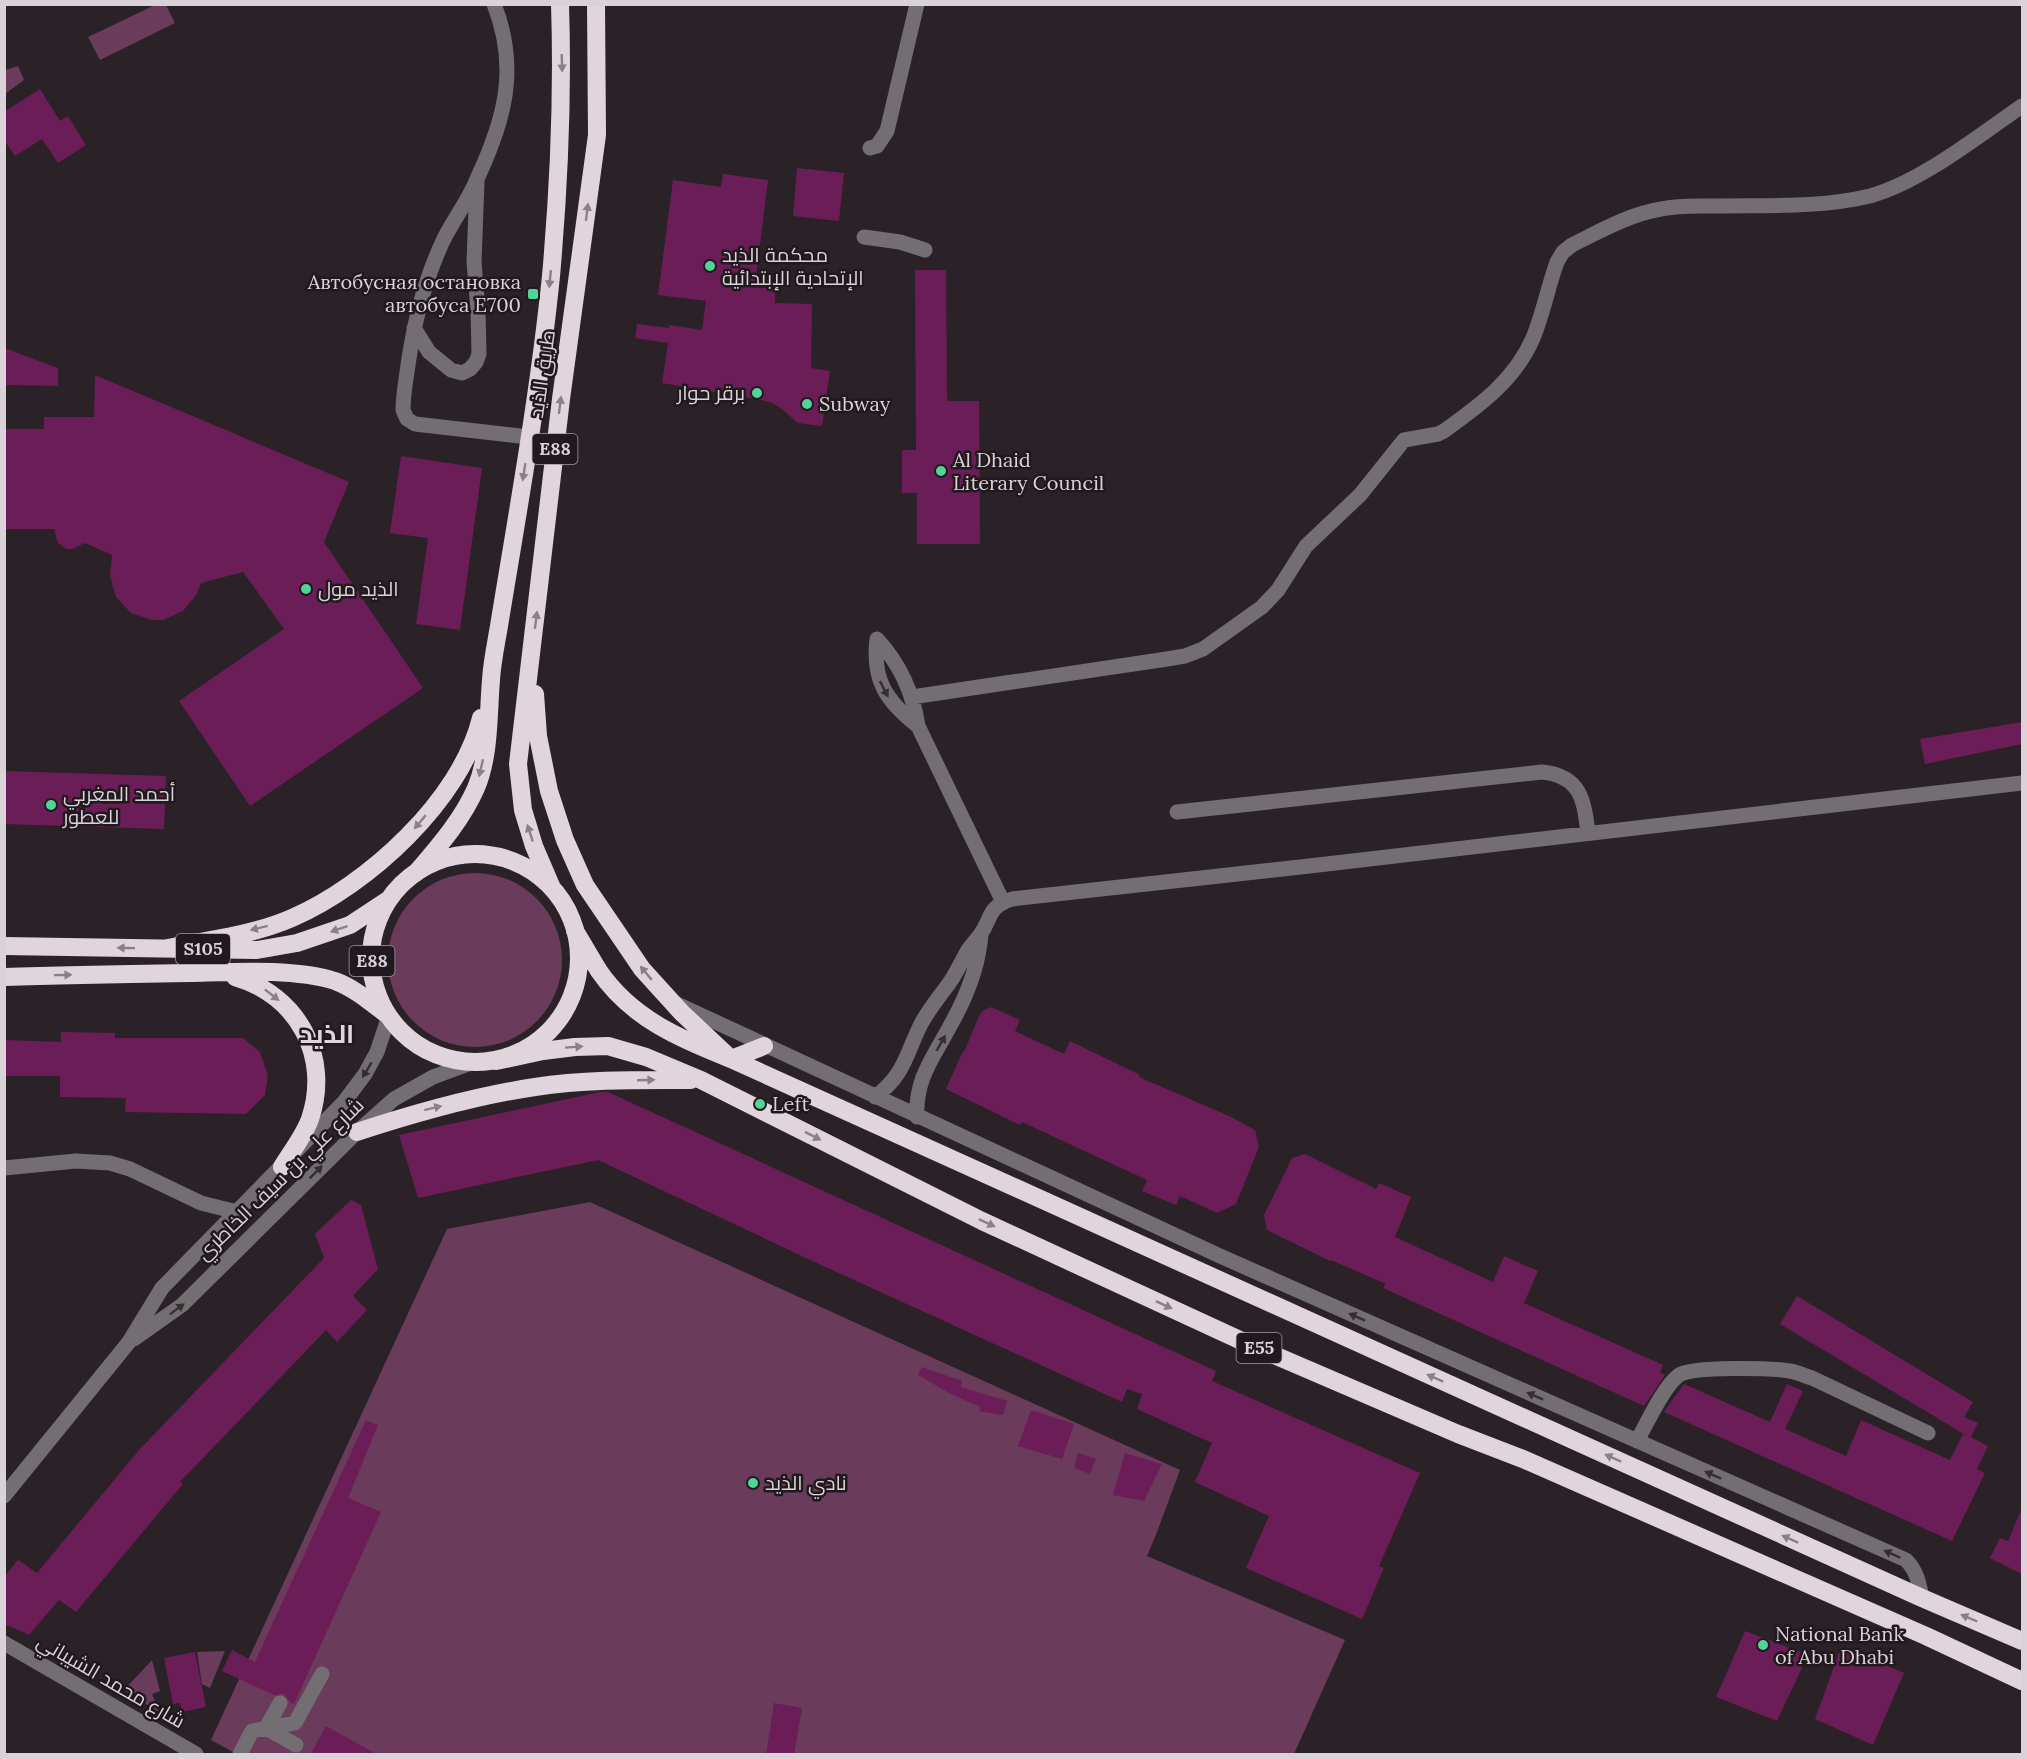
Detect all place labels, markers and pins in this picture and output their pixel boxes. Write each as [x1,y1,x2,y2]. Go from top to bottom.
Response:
place label: محكمة الذيد الإتحادية الإبتدائية [722,242,864,291]
marker: محكمة الذيد الإتحادية الإبتدائية [703,259,717,273]
place label: Автобусная остановка автобуса Е700 [307,269,521,317]
marker: Автобусная остановка автобуса Е700 [526,287,540,301]
place label: برقر حوار [676,380,745,405]
marker: برقر حوار [750,386,764,400]
place label: Subway [819,391,891,416]
marker: Subway [800,397,814,411]
place label: Al Dhaid Literary Council [952,447,1104,495]
marker: Al Dhaid Literary Council [934,464,948,478]
place label: الذيد مول [318,576,399,602]
marker: الذيد مول [299,582,313,596]
place label: أحمد المغربي للعطور [62,781,175,829]
marker: أحمد المغربي للعطور [44,798,58,812]
place label: Left [772,1091,809,1116]
marker: Left [753,1097,767,1111]
place label: نادي الذيد [765,1470,847,1499]
marker: نادي الذيد [746,1476,760,1490]
place label: National Bank of Abu Dhabi [1775,1621,1904,1669]
marker: National Bank of Abu Dhabi [1756,1638,1770,1652]

